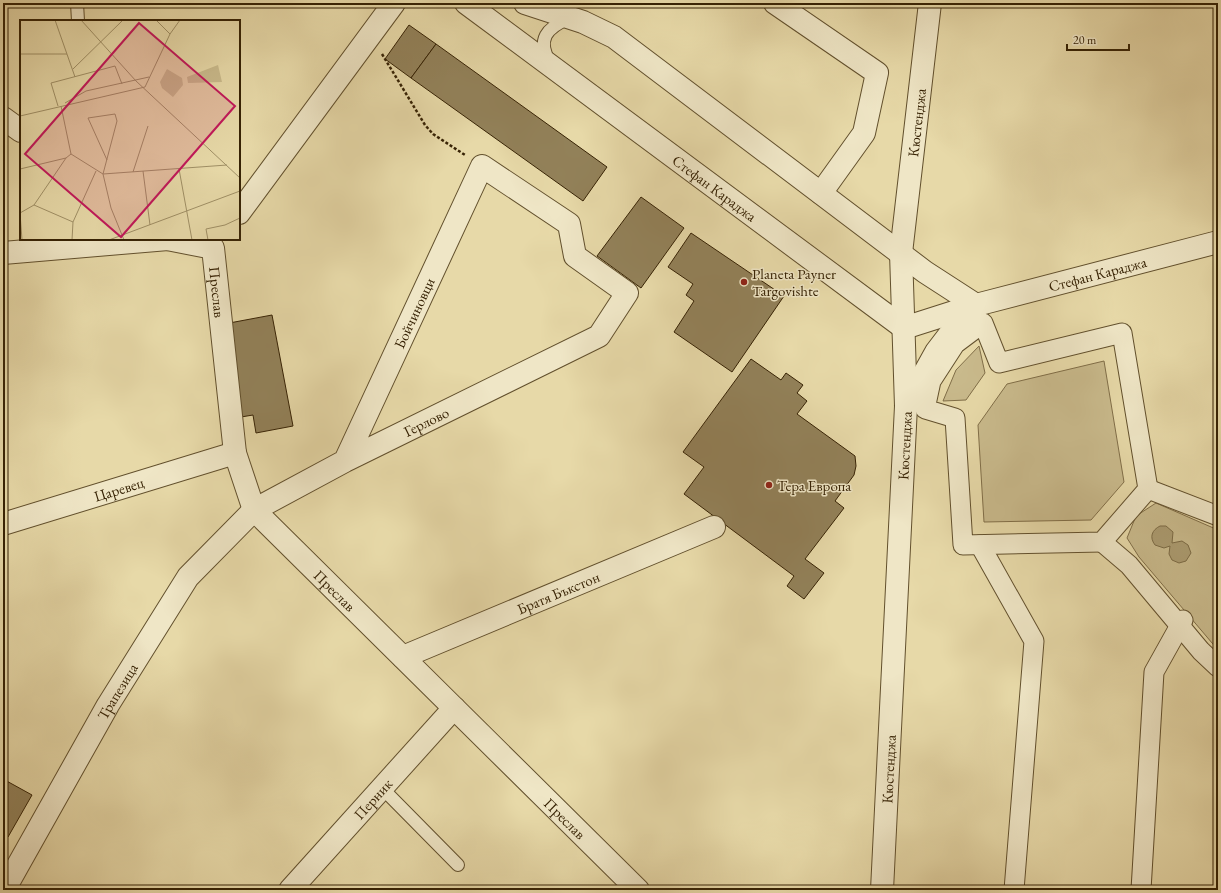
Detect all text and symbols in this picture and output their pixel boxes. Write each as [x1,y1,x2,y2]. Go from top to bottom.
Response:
inset map [20,20,240,240]
scale bar [1067,26,1129,52]
text: 20 m [1073,32,1097,48]
street label: Кюстенджа [903,87,930,158]
street label: Стефан Караджа [669,150,761,225]
street label: Стефан Караджа [1046,252,1148,295]
place label: Planeta Payner Targovishte [752,264,836,300]
street label: Преслав [206,265,230,318]
street label: Бойчиновци [389,274,439,351]
marker: Planeta Payner Targovishte [739,277,749,287]
street label: Герлово [400,402,452,440]
street label: Кюстенджа [893,411,915,480]
street label: Царевец [91,472,146,505]
place label: Тера Европа [777,476,851,495]
marker: Тера Европа [764,480,774,490]
street label: Преслав [310,565,360,615]
street label: Братя Бъкстон [514,566,602,618]
street label: Трапезица [92,659,141,723]
street label: Кюстенджа [877,734,899,804]
street label: Перник [349,774,396,823]
street label: Преслав [540,793,590,843]

